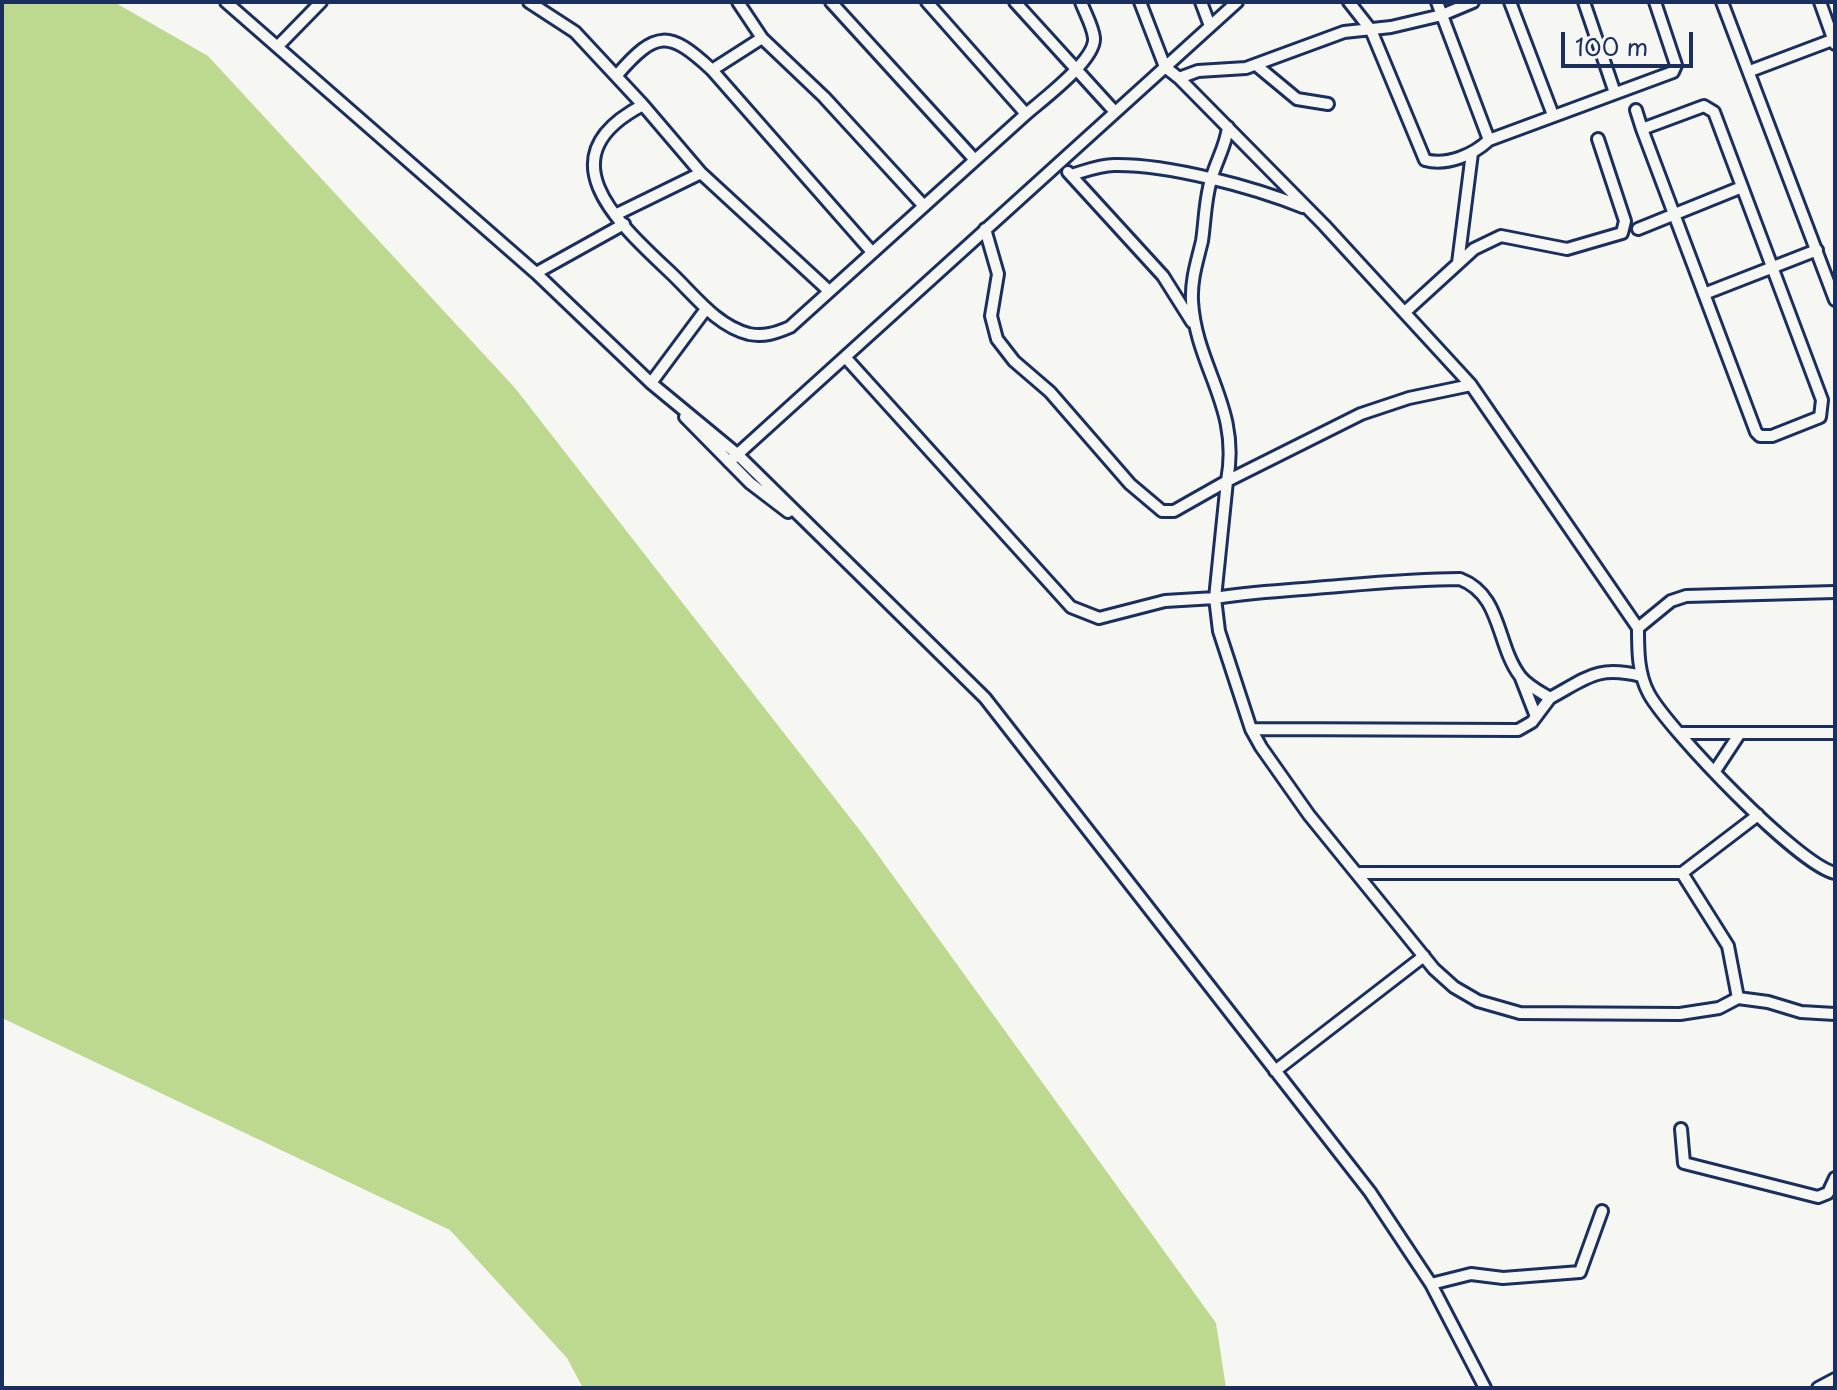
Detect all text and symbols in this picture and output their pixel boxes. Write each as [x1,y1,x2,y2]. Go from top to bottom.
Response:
scale bar [1565,16,1697,66]
text: 100 m [1575,28,1648,64]

